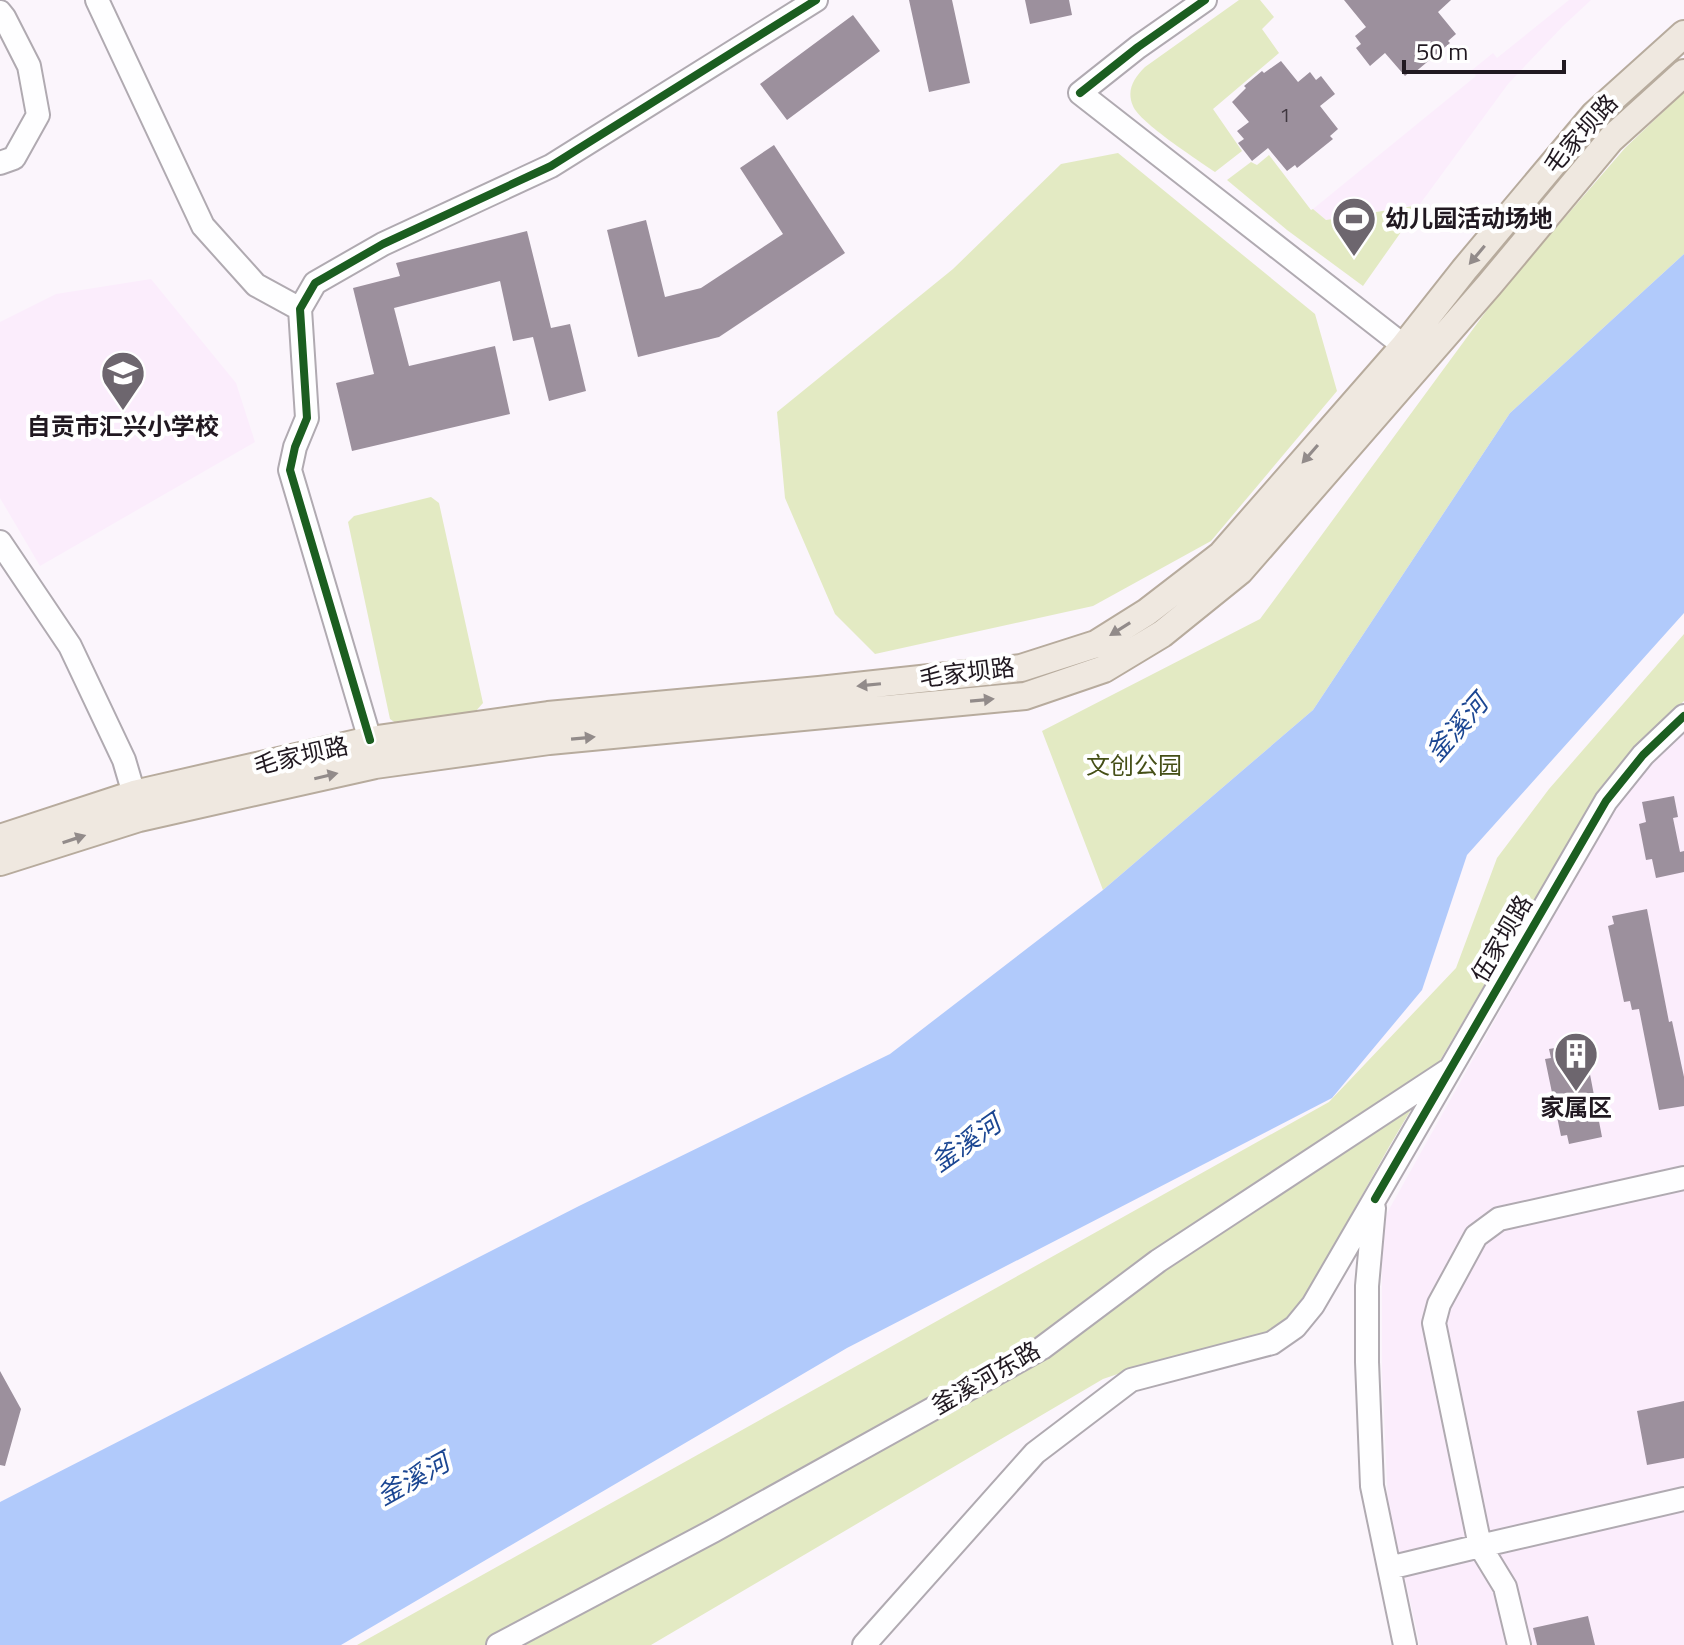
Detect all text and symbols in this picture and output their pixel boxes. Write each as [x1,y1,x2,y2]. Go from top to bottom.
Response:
scale bar [1404,24,1564,74]
text: 50 m [1416,33,1468,69]
street label: 毛家坝路 [1535,86,1626,181]
house number: 1 [1279,99,1291,130]
sports icon: 幼儿园活动场地 [1330,195,1378,258]
place label: 幼儿园活动场地 [1385,200,1553,236]
one-way arrow [1469,244,1486,264]
school or university icon: 自贡市汇兴小学校 [99,349,147,412]
place label: 自贡市汇兴小学校 [27,408,219,444]
one-way arrow [1302,443,1319,463]
one-way arrow [1109,622,1131,636]
street label: 毛家坝路 [917,648,1017,696]
one-way arrow [856,678,881,691]
water label: 釜溪河 [1416,682,1500,770]
one-way arrow [970,693,995,706]
street label: 毛家坝路 [250,727,352,783]
one-way arrow [571,731,596,744]
park label: 文创公园 [1086,747,1182,783]
one-way arrow [314,769,339,782]
one-way arrow [63,832,87,844]
street label: 伍家坝路 [1462,888,1541,989]
building icon: 家属区 [1552,1030,1600,1093]
place label: 家属区 [1540,1089,1612,1125]
water label: 釜溪河 [923,1101,1013,1181]
street label: 釜溪河东路 [925,1332,1046,1423]
water label: 釜溪河 [369,1440,461,1515]

